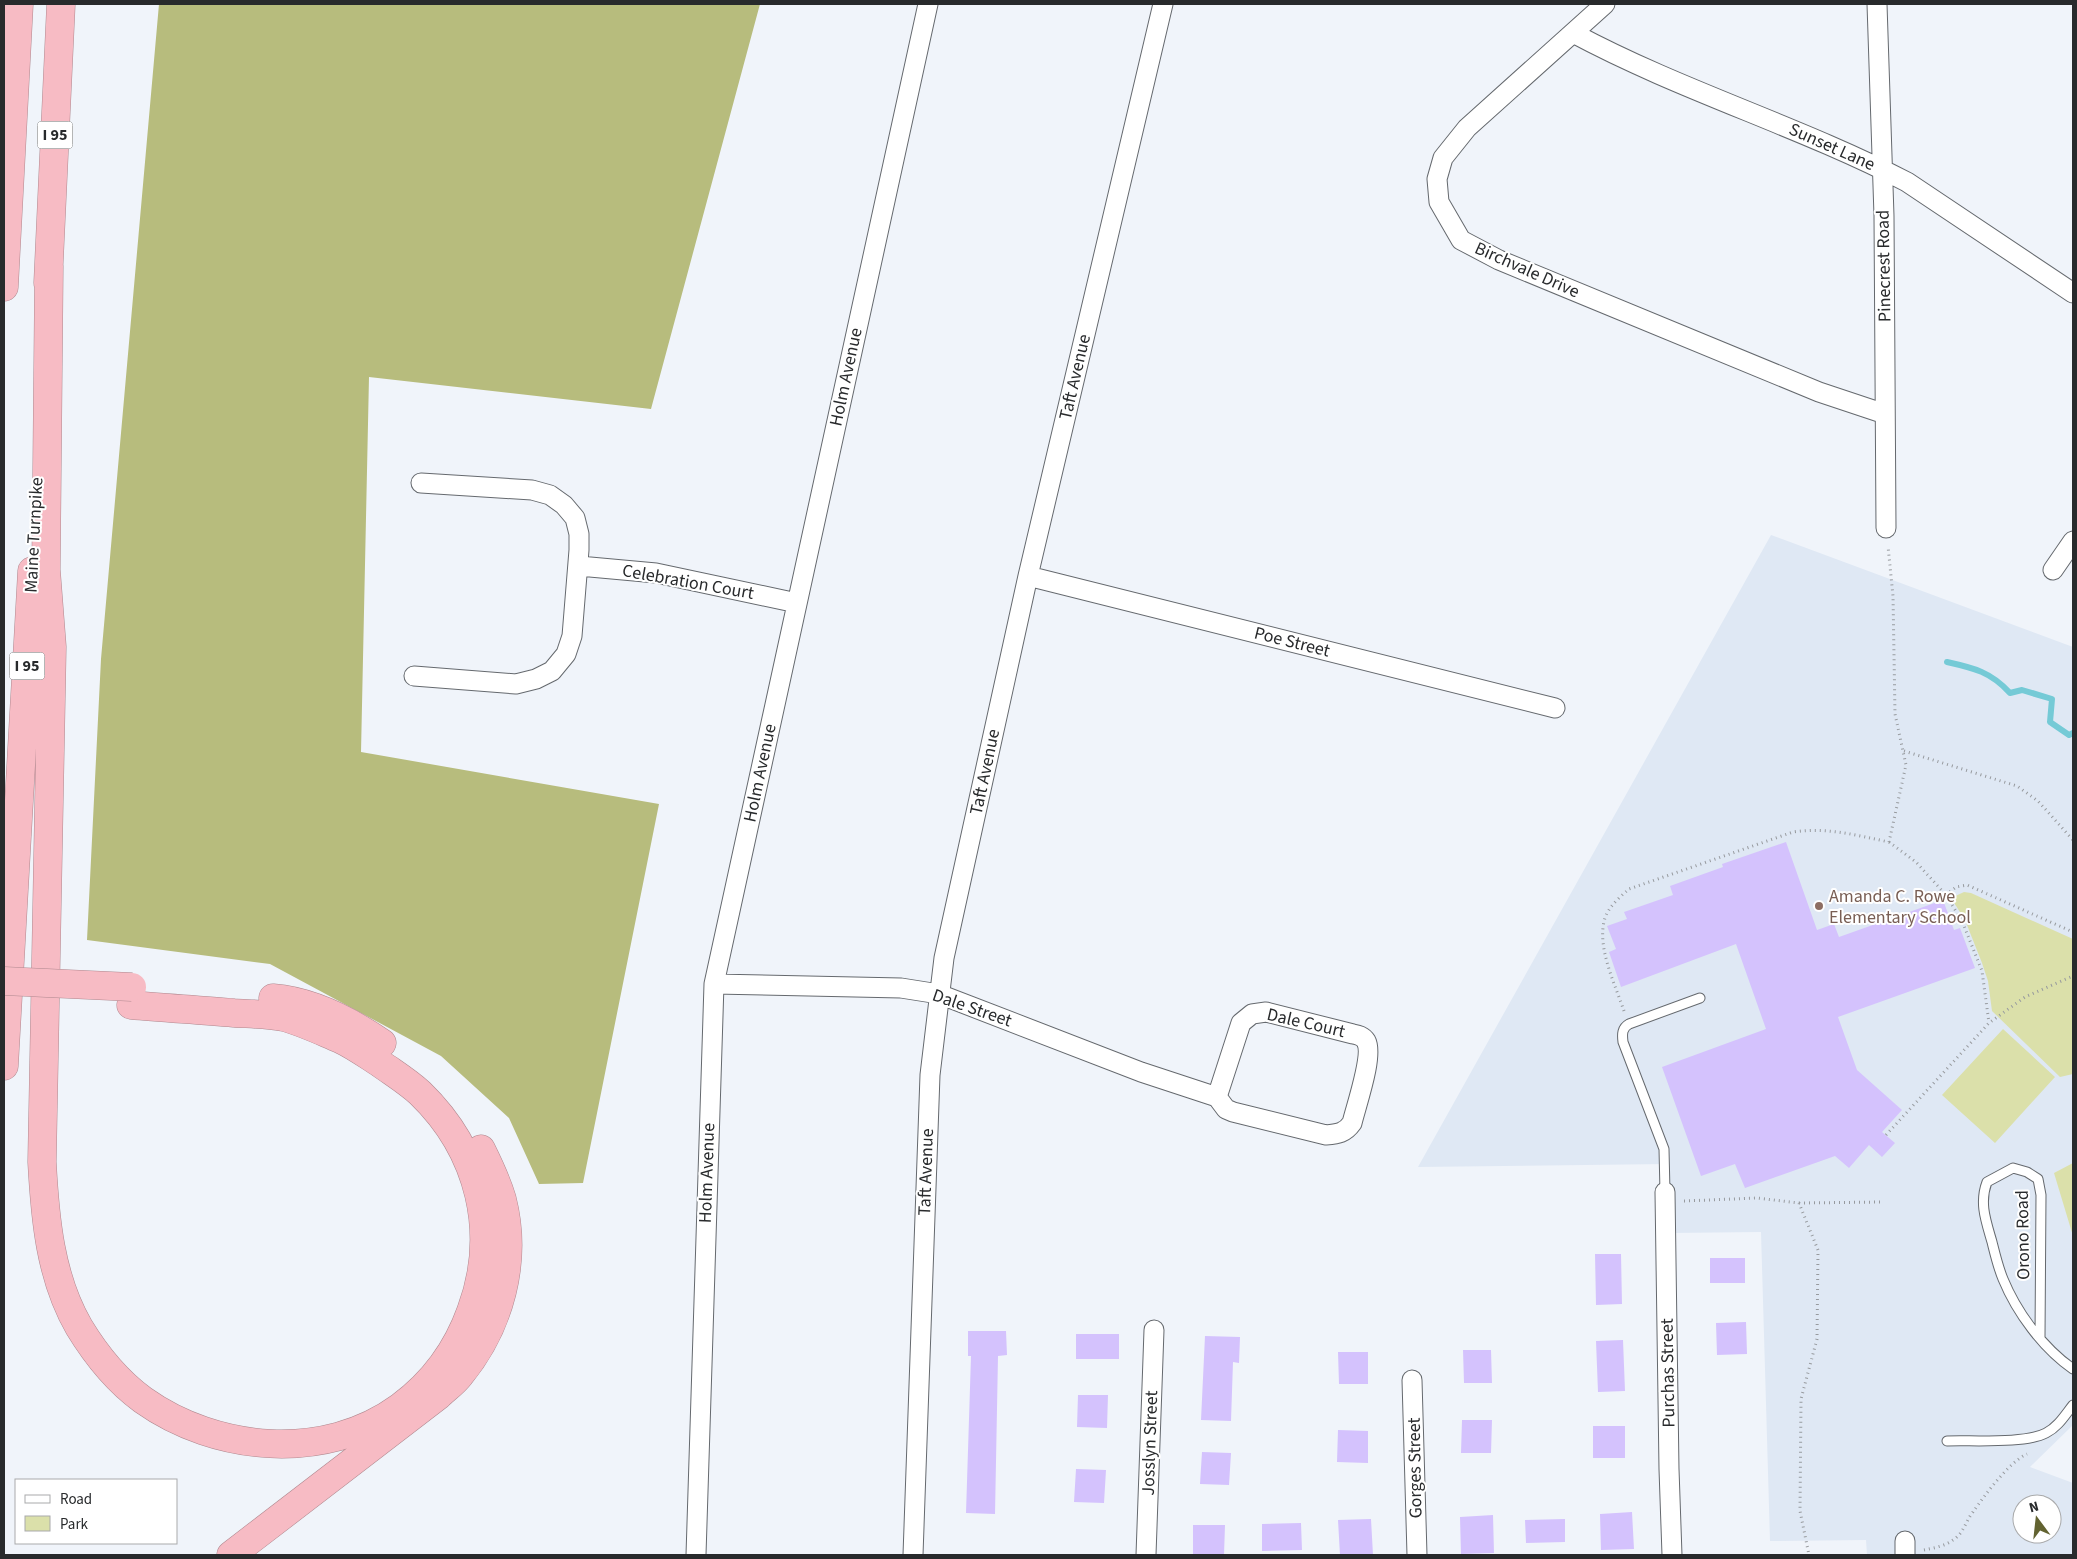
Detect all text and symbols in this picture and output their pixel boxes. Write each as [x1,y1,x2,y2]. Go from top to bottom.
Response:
street label: Sunset Lane [1785,117,1879,177]
road number: I 95 [38,122,72,148]
street label: Pinecrest Road [1871,210,1897,322]
street label: Birchvale Drive [1471,236,1583,304]
street label: Holm Avenue [823,325,869,429]
street label: Taft Avenue [1053,332,1097,422]
street label: Maine Turnpike [18,477,50,593]
street label: Celebration Court [620,558,756,606]
street label: Poe Street [1252,621,1332,663]
road number: I 95 [10,652,44,679]
street label: Holm Avenue [737,721,783,825]
street label: Taft Avenue [964,727,1006,817]
place label: Amanda C. Rowe Elementary School [1829,884,1971,930]
marker: Amanda C. Rowe Elementary School [1813,900,1825,912]
street label: Dale Street [929,983,1015,1033]
street label: Dale Court [1264,1002,1348,1044]
street label: Holm Avenue [693,1122,721,1223]
street label: Taft Avenue [912,1128,940,1216]
street label: Orono Road [2010,1190,2036,1280]
street label: Purchas Street [1655,1318,1681,1428]
street label: Josslyn Street [1136,1390,1164,1496]
street label: Gorges Street [1402,1417,1428,1519]
legend [15,1479,178,1544]
text: Road [60,1489,92,1510]
north arrow [2012,1494,2062,1544]
text: N [2027,1497,2041,1518]
text: Park [60,1514,89,1535]

